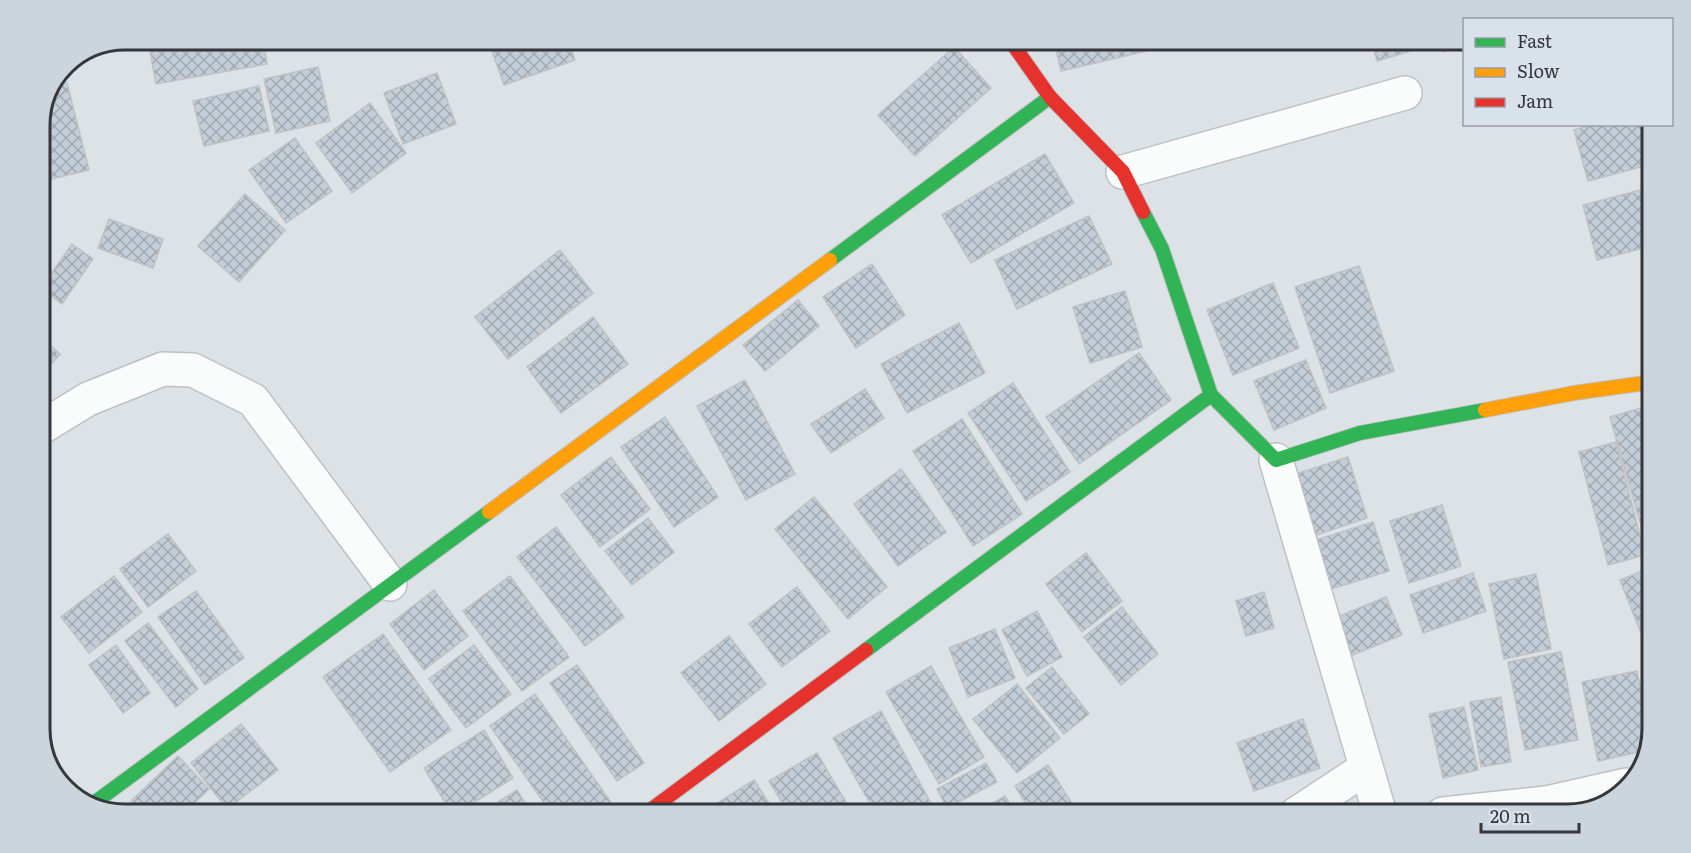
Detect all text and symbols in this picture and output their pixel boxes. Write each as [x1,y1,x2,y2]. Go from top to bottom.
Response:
legend [1463,18,1673,126]
text: Fast [1517,27,1553,54]
text: Slow [1517,57,1560,84]
text: Jam [1517,87,1553,114]
scale bar [1481,796,1578,834]
text: 20 m [1490,802,1531,829]

